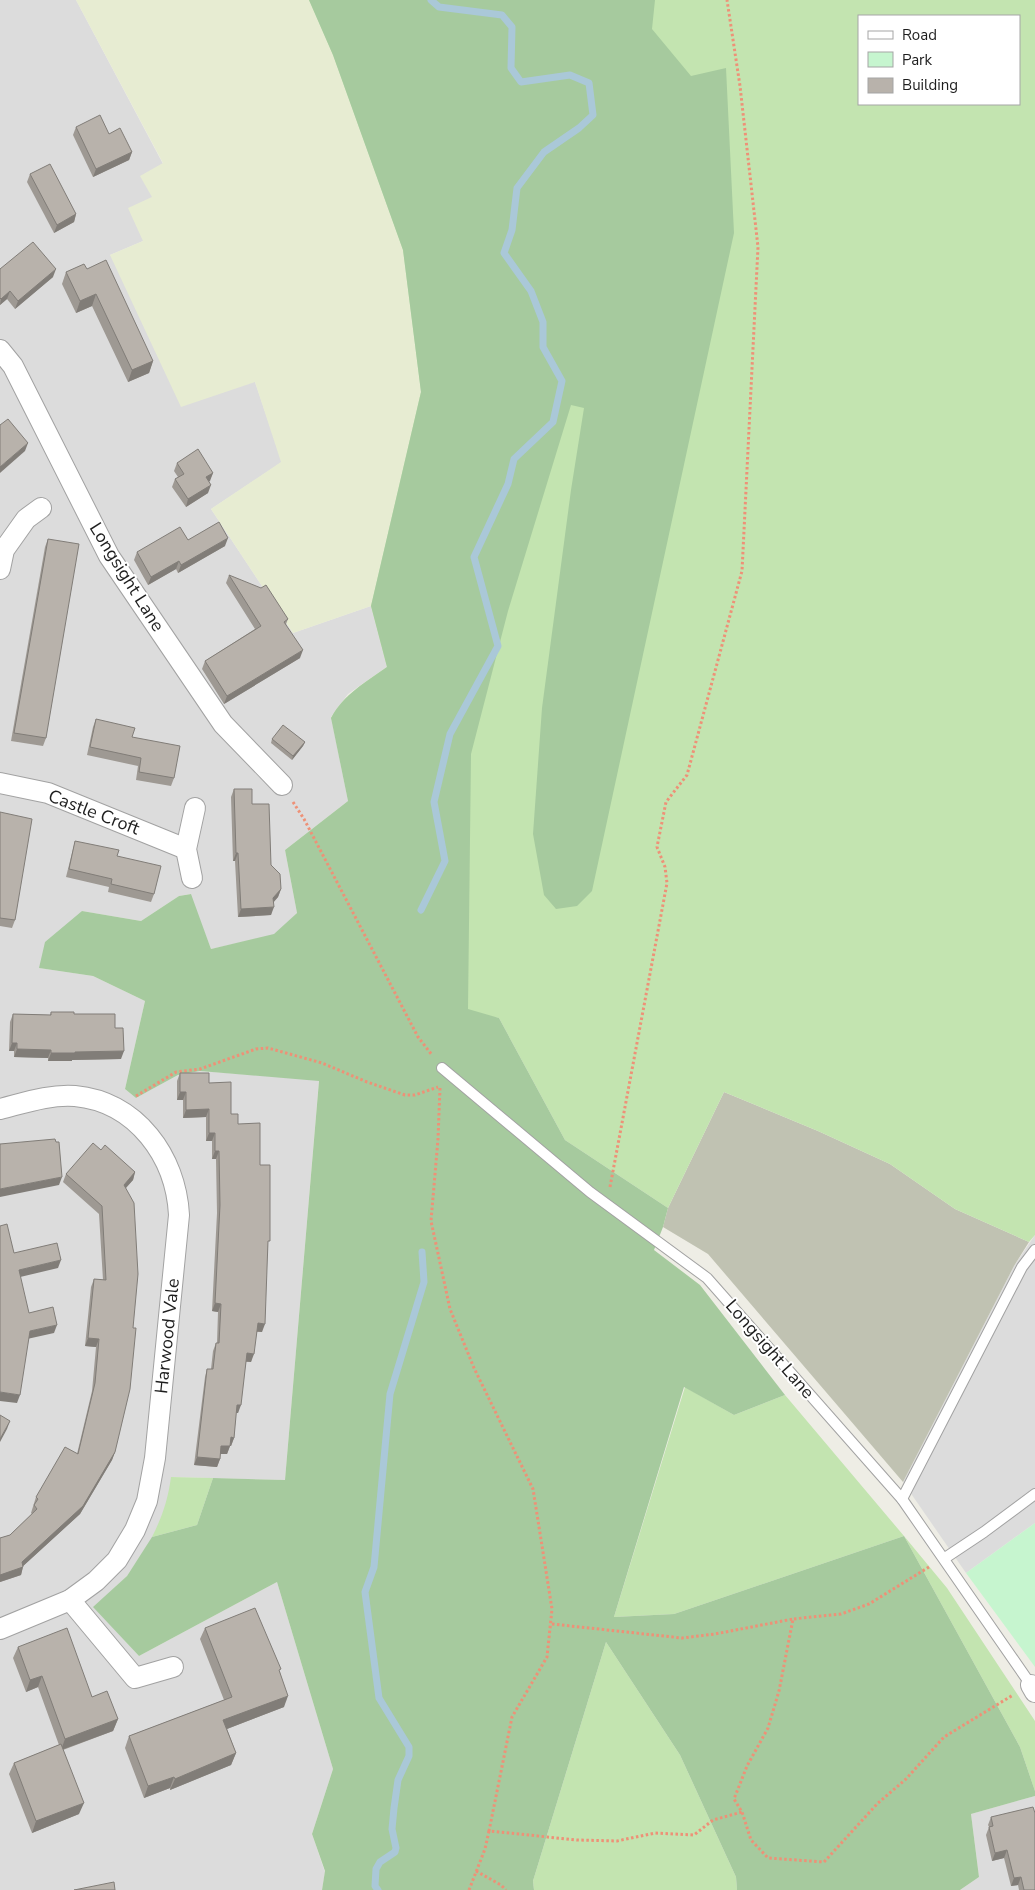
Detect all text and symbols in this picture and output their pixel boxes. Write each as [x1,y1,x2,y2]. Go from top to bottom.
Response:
legend [858,15,1020,105]
text: Road [902,25,937,45]
text: Park [902,50,932,70]
text: Building [902,75,958,95]
street label: Longsight Lane [84,518,170,636]
street label: Castle Croft [45,784,144,841]
street label: Harwood Vale [149,1277,185,1395]
street label: Longsight Lane [720,1294,820,1404]

